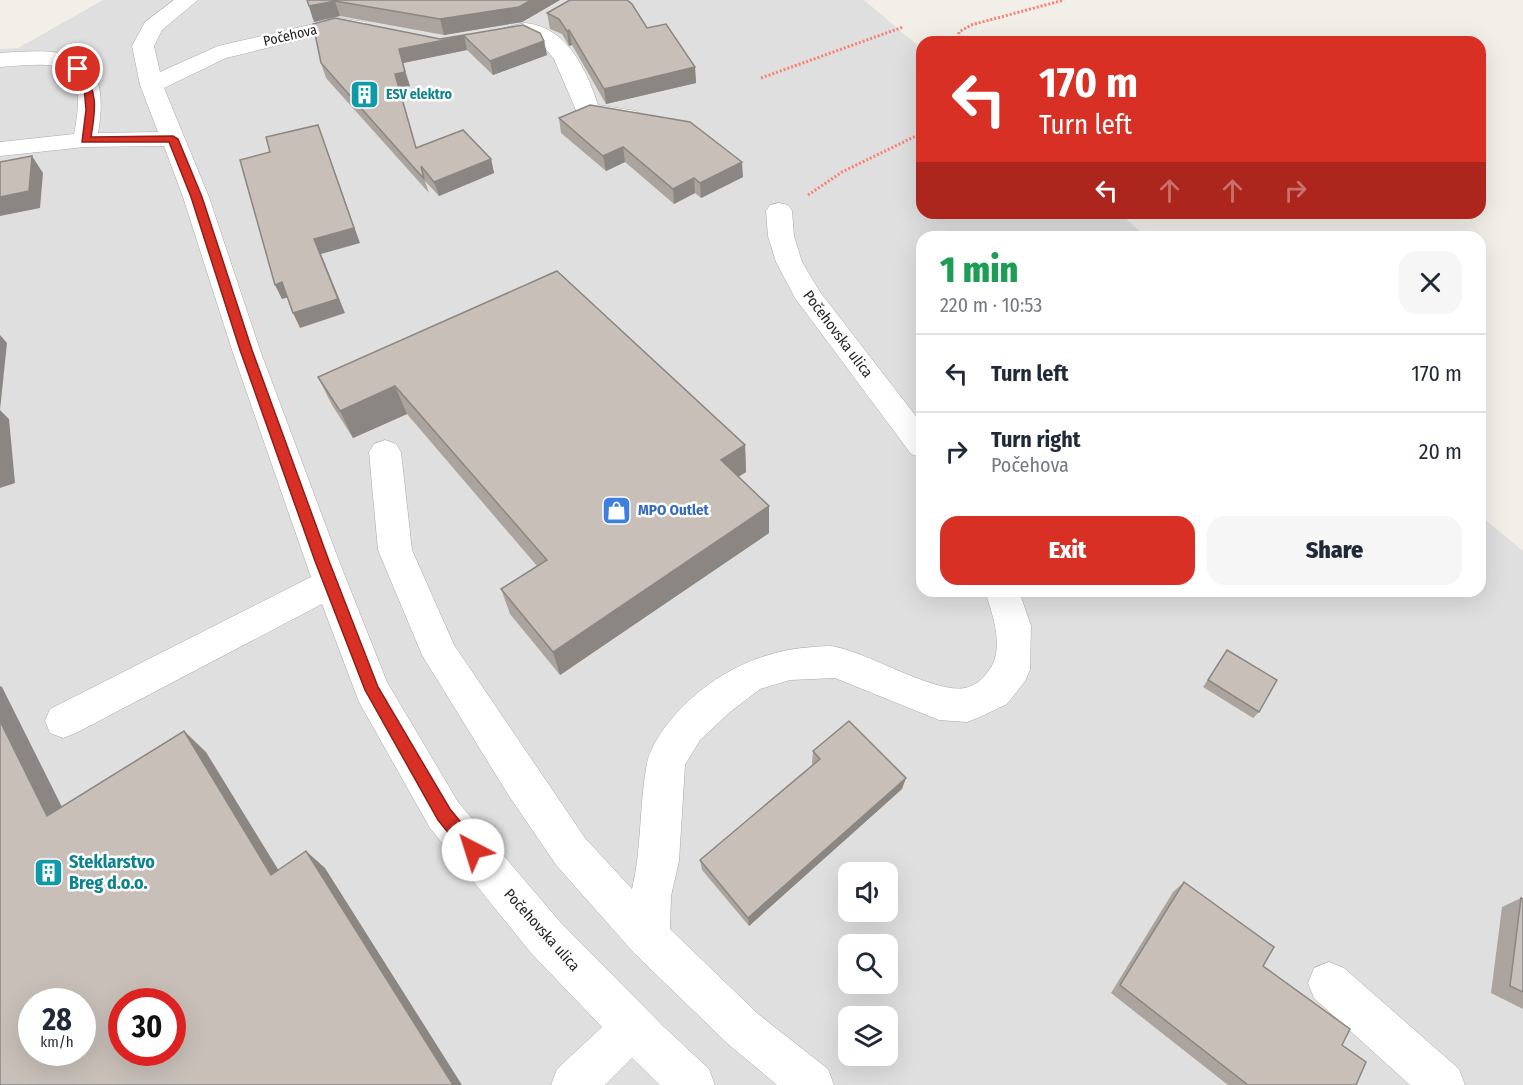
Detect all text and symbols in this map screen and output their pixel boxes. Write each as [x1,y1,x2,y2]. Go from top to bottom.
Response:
street label: Počehova [262,21,319,50]
pin [52,43,103,94]
icon: arrive [61,52,94,85]
text: 170 m [1039,58,1138,108]
icon: left [940,60,1018,138]
building icon: ESV elektro [349,78,381,110]
place label: ESV elektro [386,86,452,103]
text: Turn left [1039,109,1132,141]
icon: left [1090,174,1123,207]
icon: ahead [1153,174,1186,207]
icon: ahead [1216,174,1249,207]
icon: right [1279,174,1312,207]
text: 1 min [940,248,1018,292]
button: close [1399,251,1462,314]
street label: Počehovska ulica [799,287,877,381]
text: 220 m · 10:53 [940,293,1042,317]
icon: left [940,357,973,390]
text: Turn left [991,360,1069,387]
text: 170 m [1411,360,1462,387]
text: Turn right [991,426,1080,453]
icon: right [940,435,973,468]
text: 20 m [1419,438,1462,465]
text: Počehova [991,453,1069,477]
shop icon: MPO Outlet [601,494,633,526]
place label: MPO Outlet [638,501,710,519]
button: Exit [940,516,1195,585]
button: Share [1207,516,1462,585]
position arrow [441,818,505,882]
place label: Steklarstvo Breg d.o.o. [69,851,155,894]
building icon: Steklarstvo Breg d.o.o. [32,856,64,888]
map controls [838,862,898,1066]
button: sound [838,862,898,922]
street label: Počehovska ulica [500,885,584,975]
button: search [838,934,898,994]
speed limit sign: 30 [108,988,186,1066]
text: 28 [42,1002,72,1038]
button: layers [838,1006,898,1066]
text: km/h [40,1033,74,1051]

